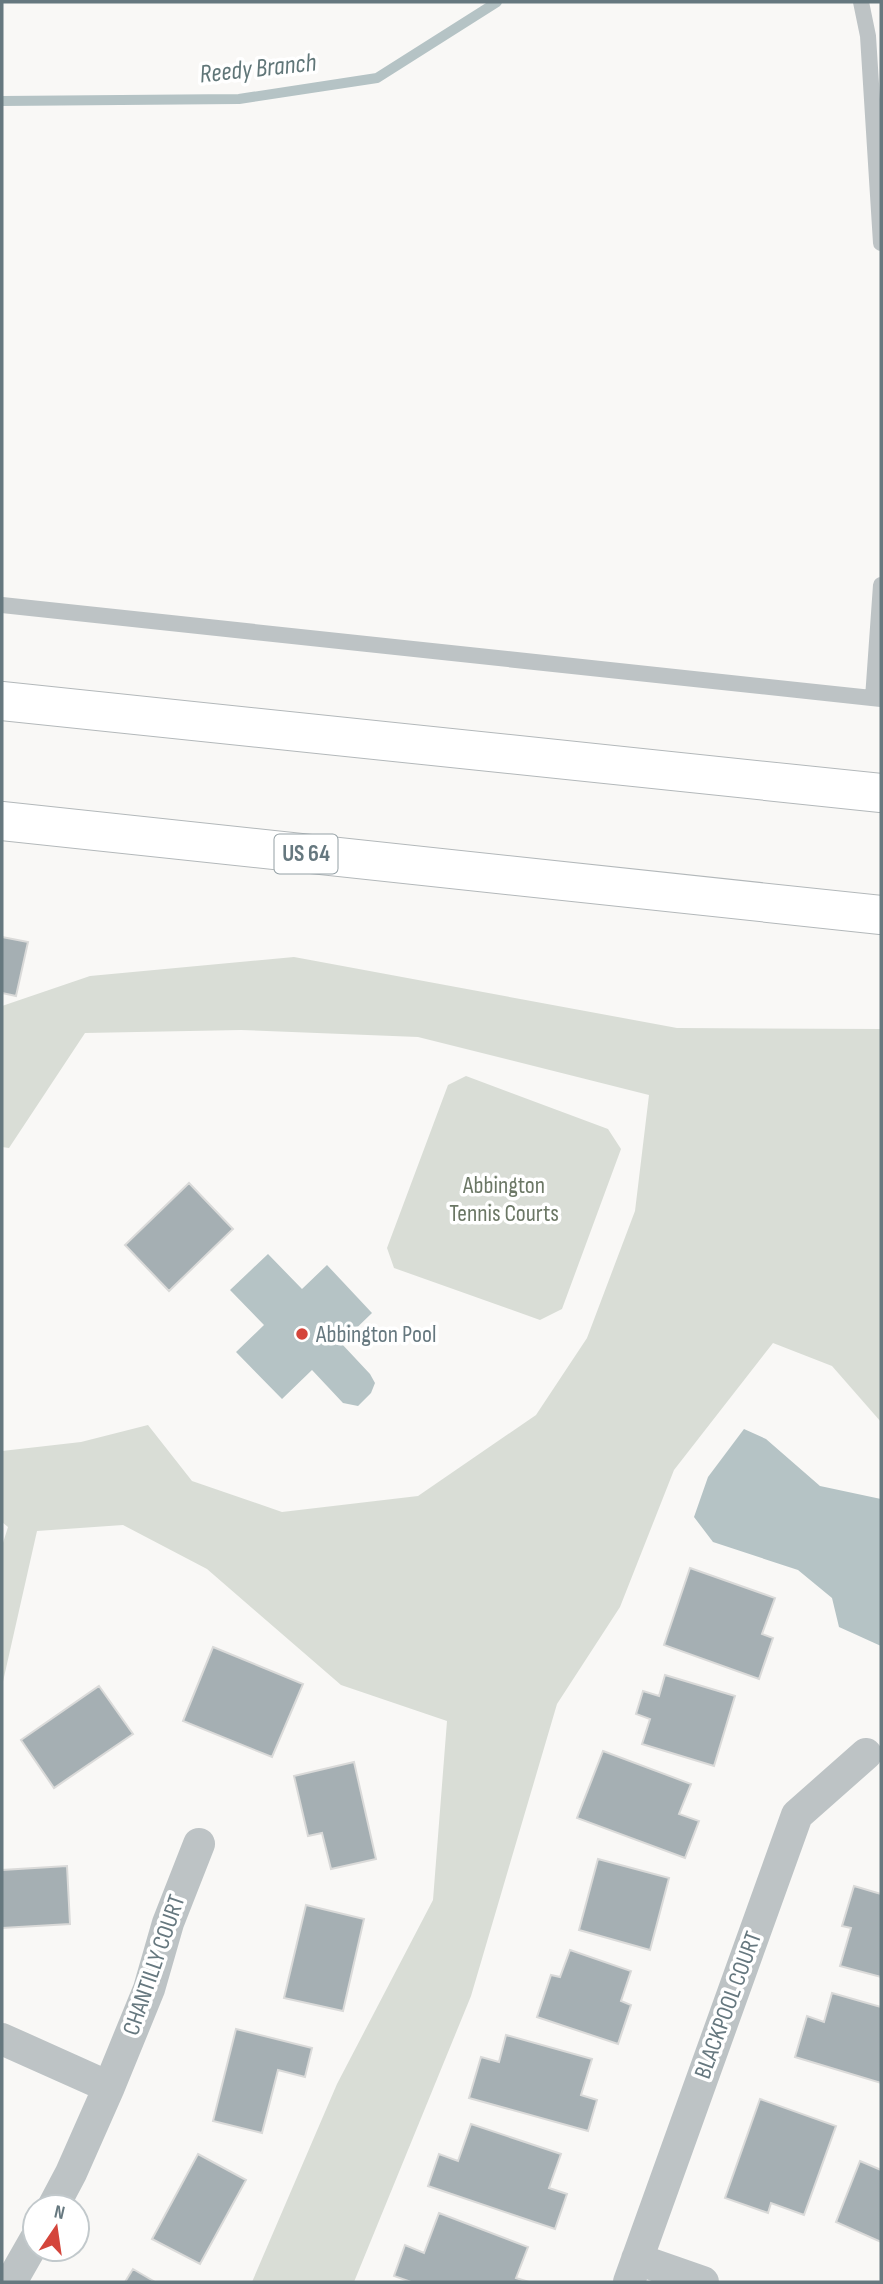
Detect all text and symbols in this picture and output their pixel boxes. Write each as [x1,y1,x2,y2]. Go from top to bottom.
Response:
water label: Reedy Branch [198,47,318,91]
road number: US 64 [274,834,338,874]
park label: Abbington Tennis Courts [449,1171,559,1228]
place label: Abbington Pool [315,1320,436,1349]
marker: Abbington Pool [294,1326,310,1342]
street label: CHANTILLY COURT [116,1891,192,2039]
street label: BLACKPOOL COURT [688,1927,768,2083]
north arrow [21,2193,91,2263]
text: N [52,2201,67,2225]

